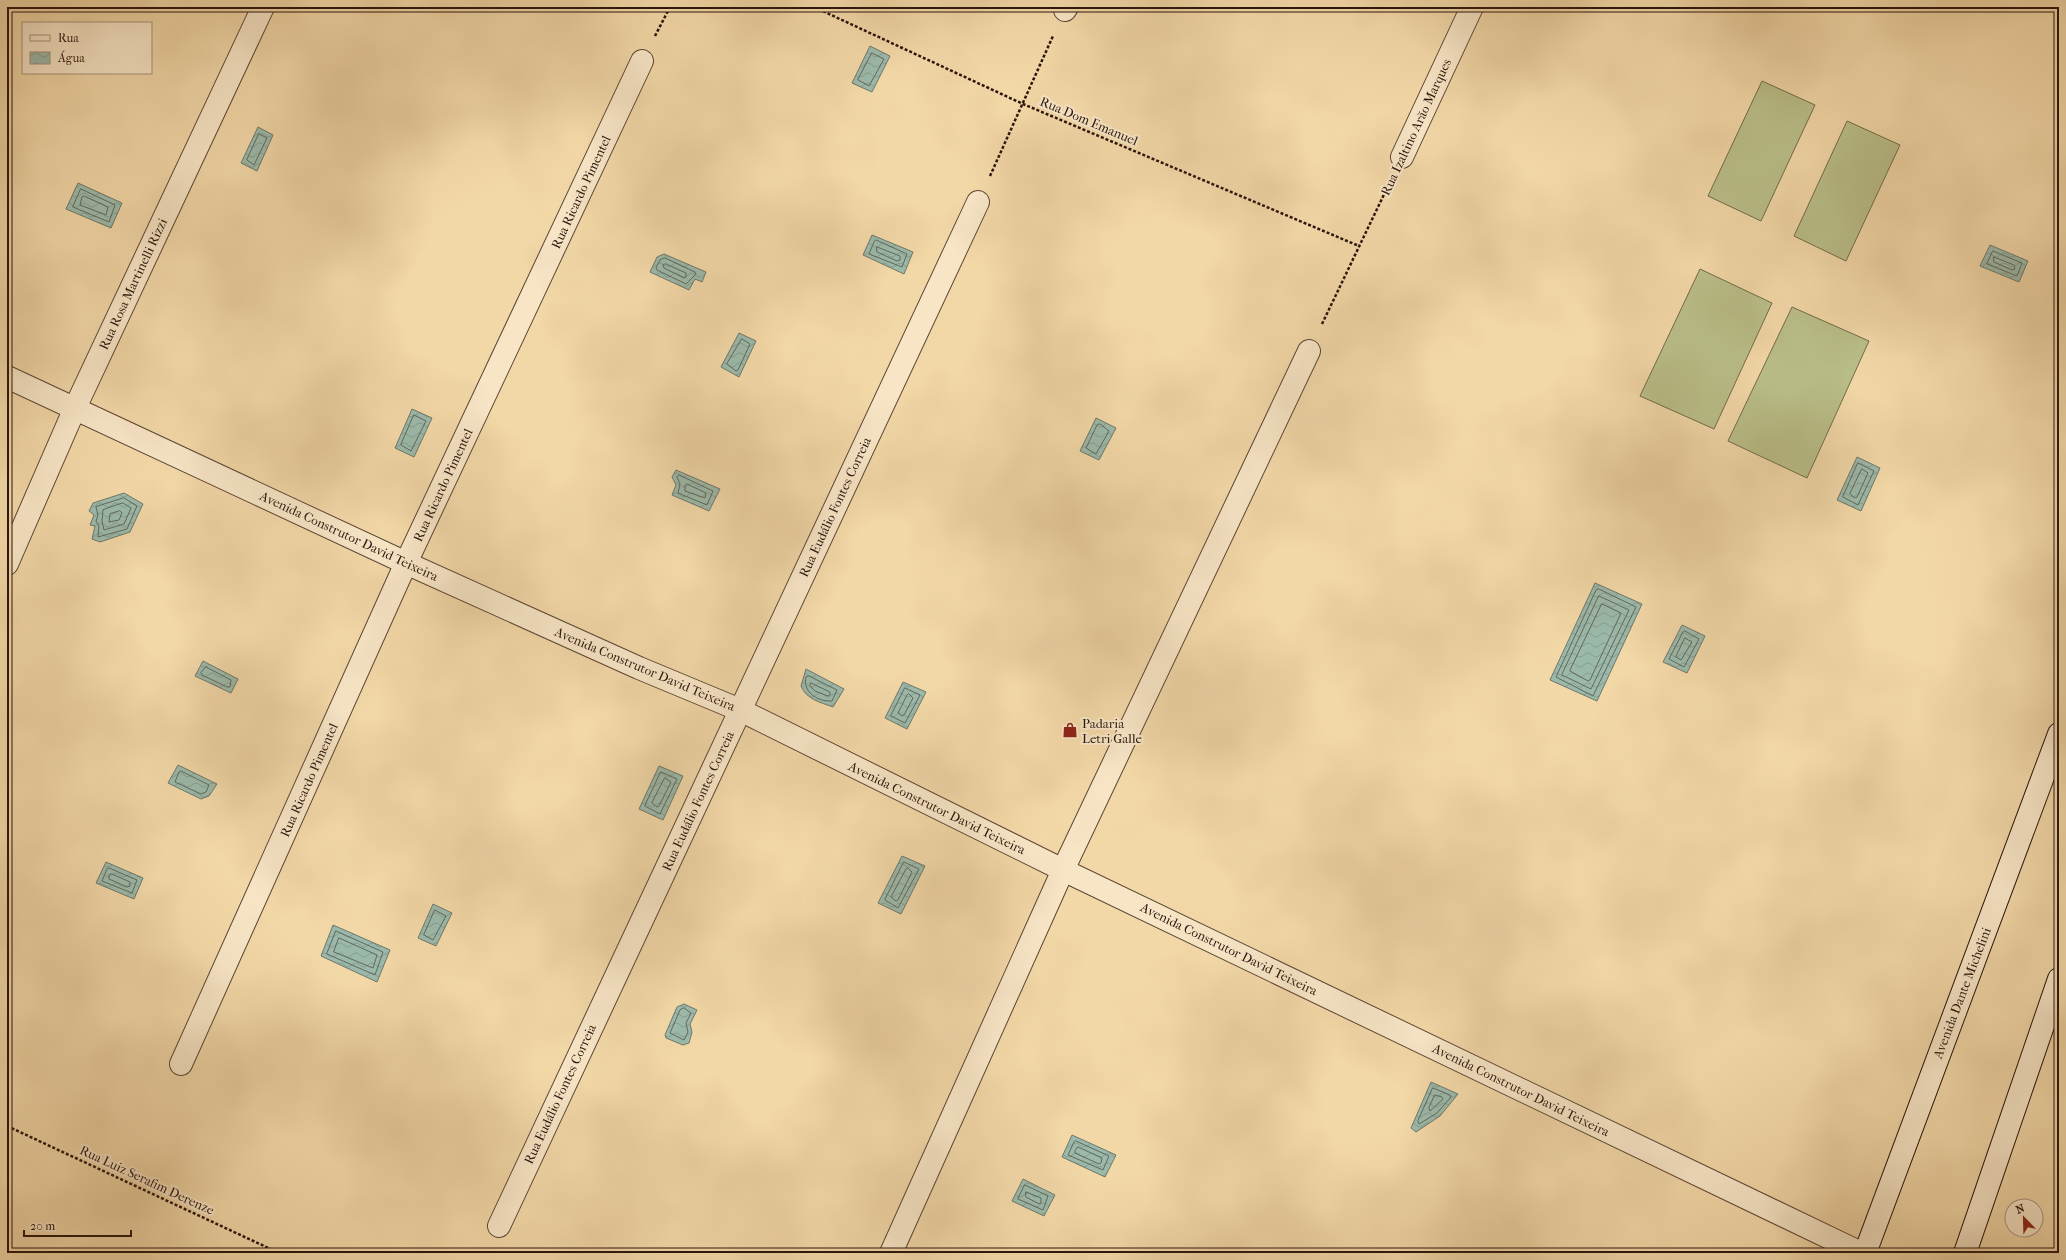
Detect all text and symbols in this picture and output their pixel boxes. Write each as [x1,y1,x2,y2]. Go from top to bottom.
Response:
legend [22,22,152,74]
text: Rua [58,31,79,45]
text: Água [57,50,85,65]
street label: Rua Izaltino Arão Marques [1378,56,1454,198]
street label: Rua Dom Emanuel [1038,94,1141,149]
street label: Rua Ricardo Pimentel [548,133,614,251]
street label: Rua Rosa Martinelli Rizzi [96,216,170,352]
street label: Rua Ricardo Pimentel [410,426,476,544]
street label: Rua Eudálio Fontes Correia [796,434,874,579]
street label: Avenida Construtor David Teixeira [257,488,441,584]
street label: Avenida Construtor David Teixeira [552,624,738,714]
place label: Padaria Letri Galle [1082,716,1142,746]
street label: Rua Ricardo Pimentel [277,720,341,839]
shop icon: Padaria Letri Galle [1061,721,1079,739]
street label: Rua Eudálio Fontes Correia [659,728,737,873]
street label: Avenida Construtor David Teixeira [845,758,1029,858]
street label: Avenida Construtor David Teixeira [1137,899,1321,999]
street label: Avenida Dante Michelini [1930,925,1994,1062]
street label: Rua Eudálio Fontes Correia [521,1021,599,1166]
street label: Avenida Construtor David Teixeira [1429,1040,1613,1140]
street label: Rua Luiz Serafim Derenze [77,1142,217,1218]
north arrow [2004,1198,2044,1238]
text: N [2014,1201,2027,1217]
scale bar [24,1212,131,1238]
text: 20 m [30,1219,55,1233]

